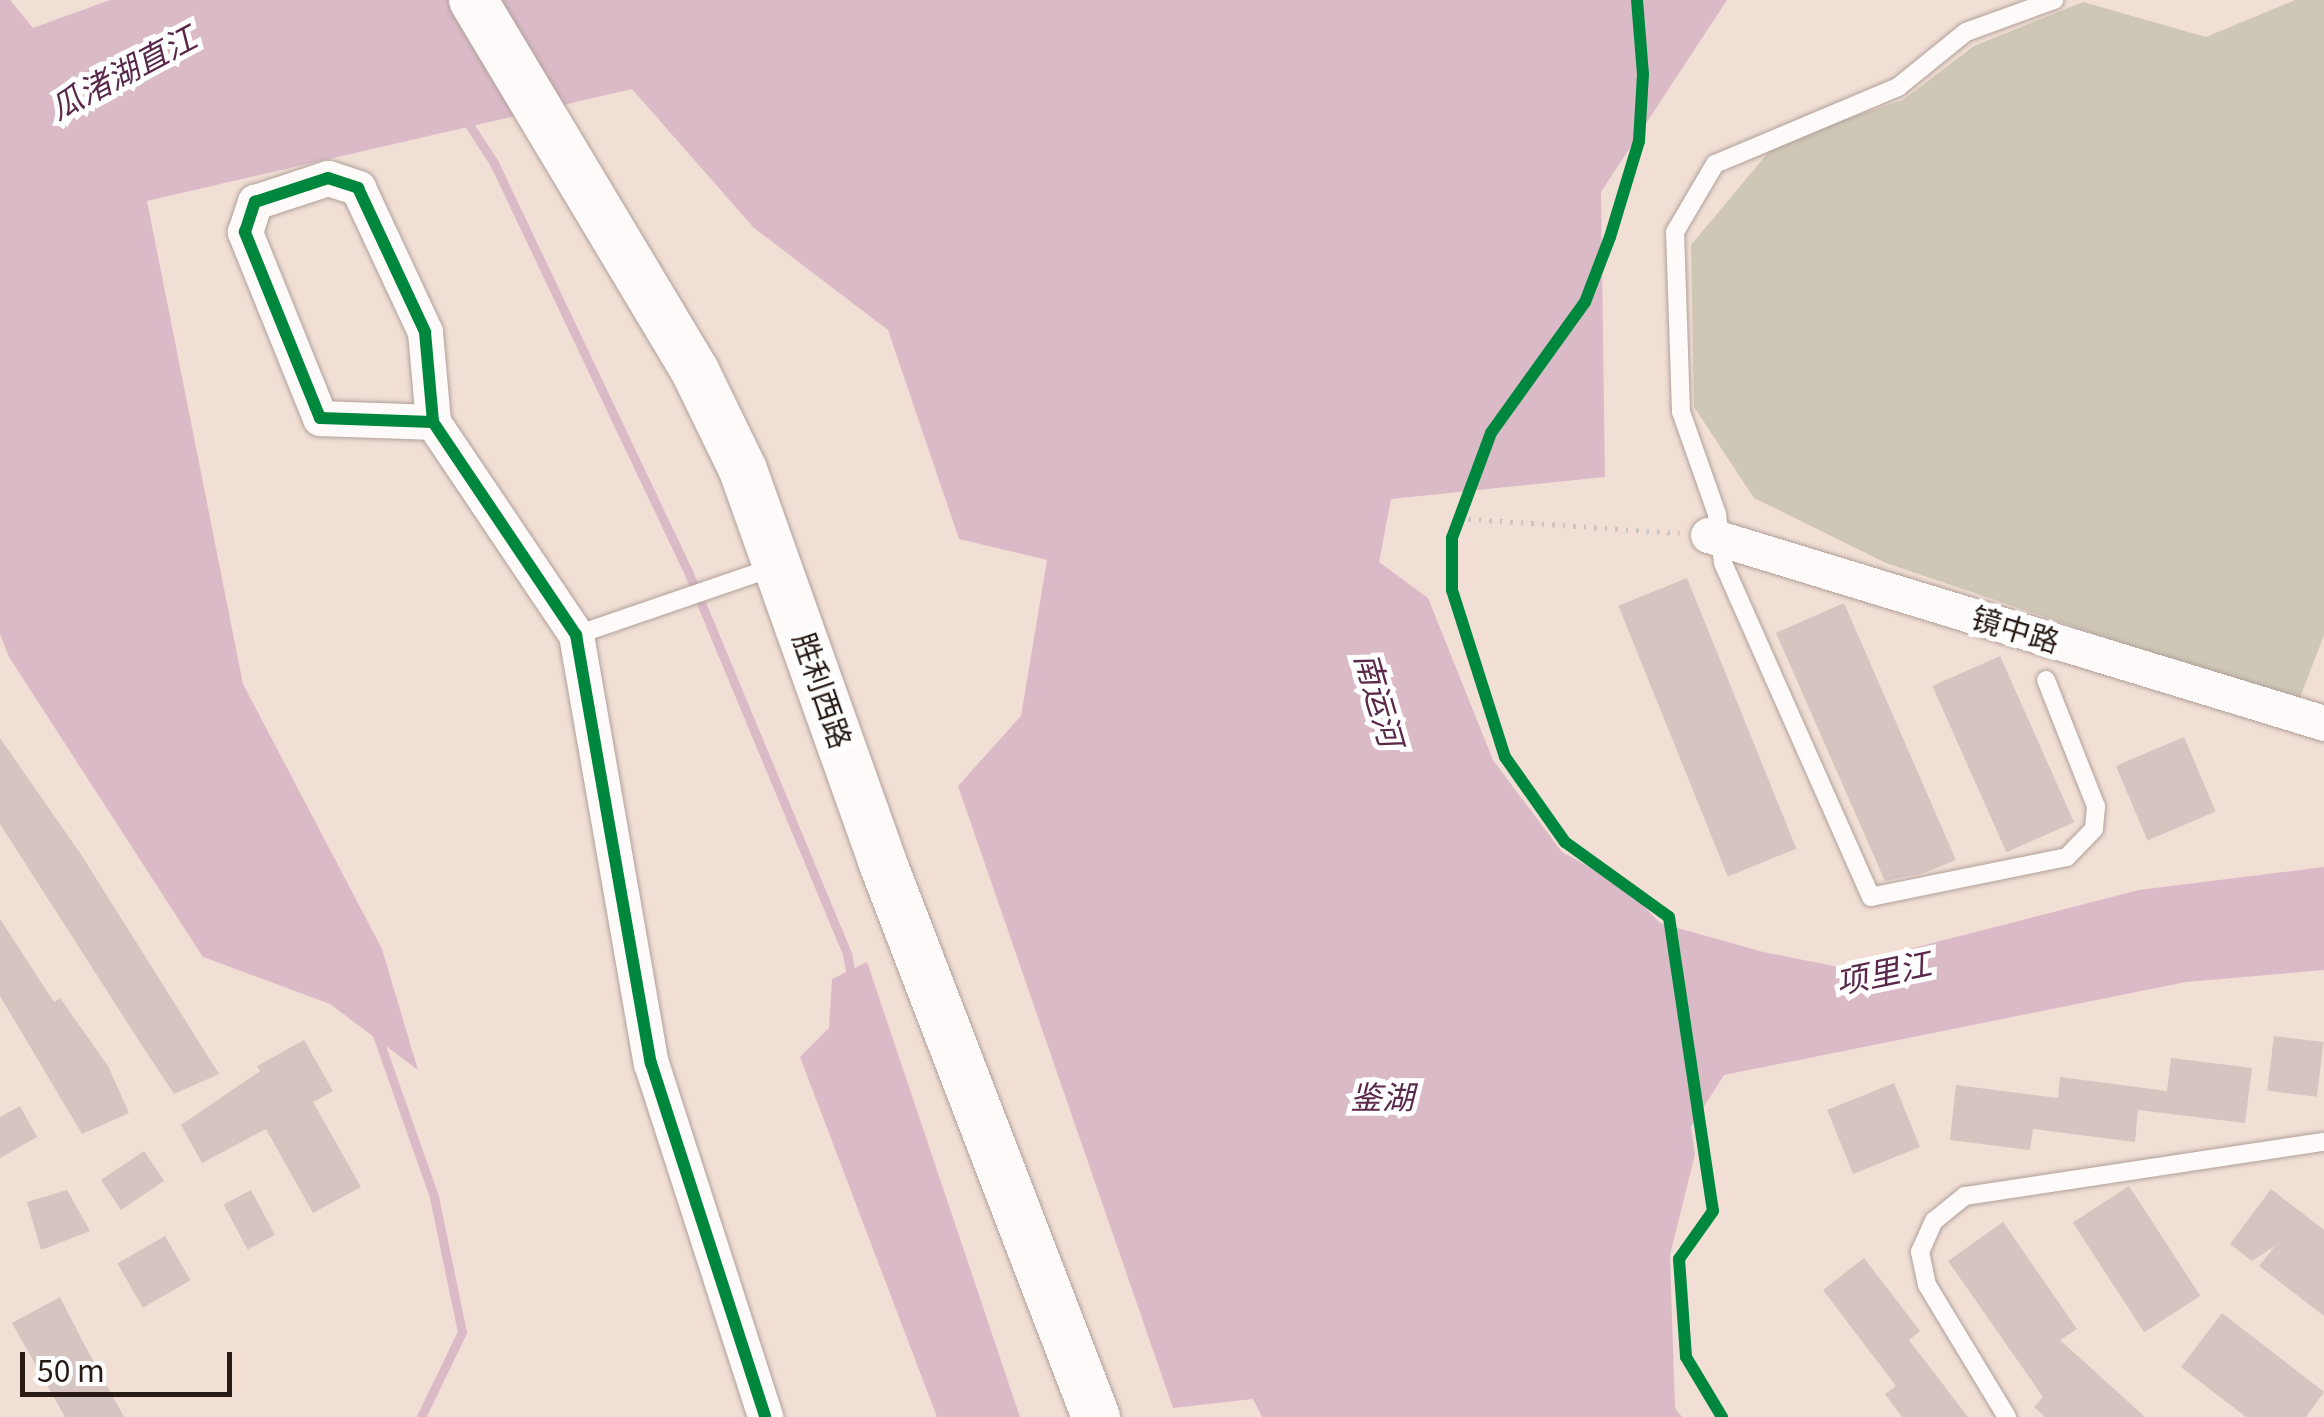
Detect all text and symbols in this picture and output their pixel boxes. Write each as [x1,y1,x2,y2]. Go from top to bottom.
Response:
water label: 瓜渚湖直江 [42,16,202,126]
street label: 镜中路 [1968,598,2064,658]
street label: 胜利西路 [787,627,861,753]
water label: 南运河 [1349,648,1413,750]
water label: 项里江 [1832,942,1934,1000]
water label: 鉴湖 [1350,1076,1414,1114]
scale bar [25,1332,238,1394]
text: 50 m [37,1347,105,1391]

